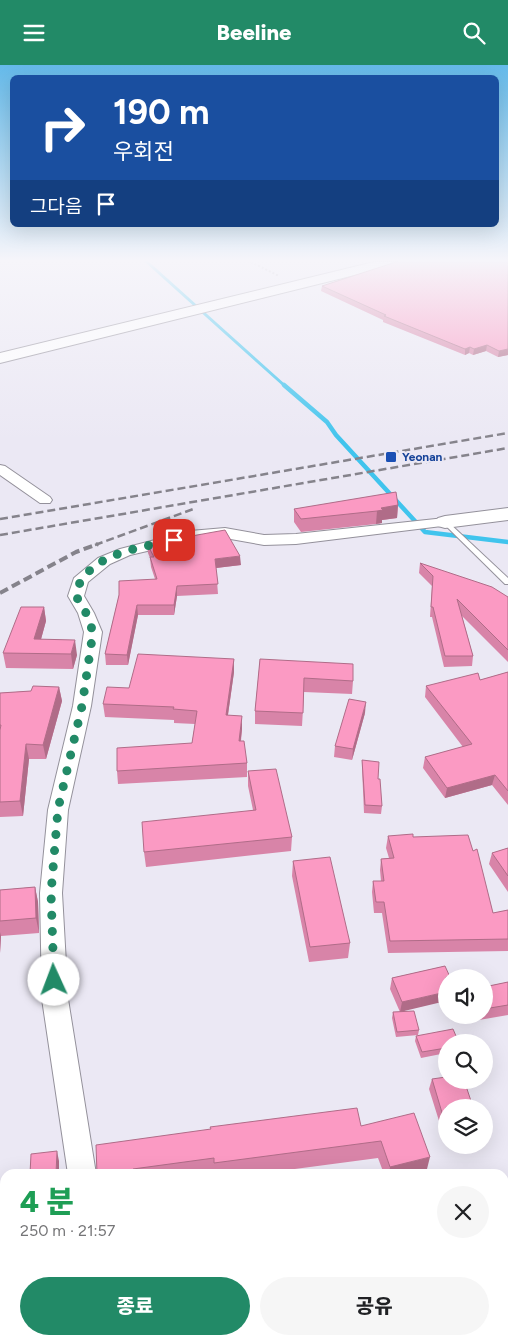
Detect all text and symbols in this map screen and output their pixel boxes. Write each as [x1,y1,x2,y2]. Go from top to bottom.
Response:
icon: menu [20,19,48,47]
text: Beeline [217,19,291,46]
icon: search [460,19,488,47]
text: 190 m [113,91,210,133]
icon: right [30,95,95,160]
text: 우회전 [113,138,174,165]
icon: arrive [92,190,120,218]
text: 그다음 [30,195,82,218]
marker: Yeonan [384,450,398,464]
place label: Yeonan [402,450,443,464]
pin [153,519,195,561]
icon: arrive [160,526,188,554]
position arrow [27,953,79,1005]
map controls [438,969,493,1154]
button: sound [438,969,493,1024]
button: search [438,1034,493,1089]
button: layers [438,1099,493,1154]
text: 4 분 [20,1183,74,1220]
button: close [437,1186,489,1238]
text: 250 m · 21:57 [20,1221,115,1240]
button: 종료 [20,1277,250,1335]
button: 공유 [260,1277,489,1335]

